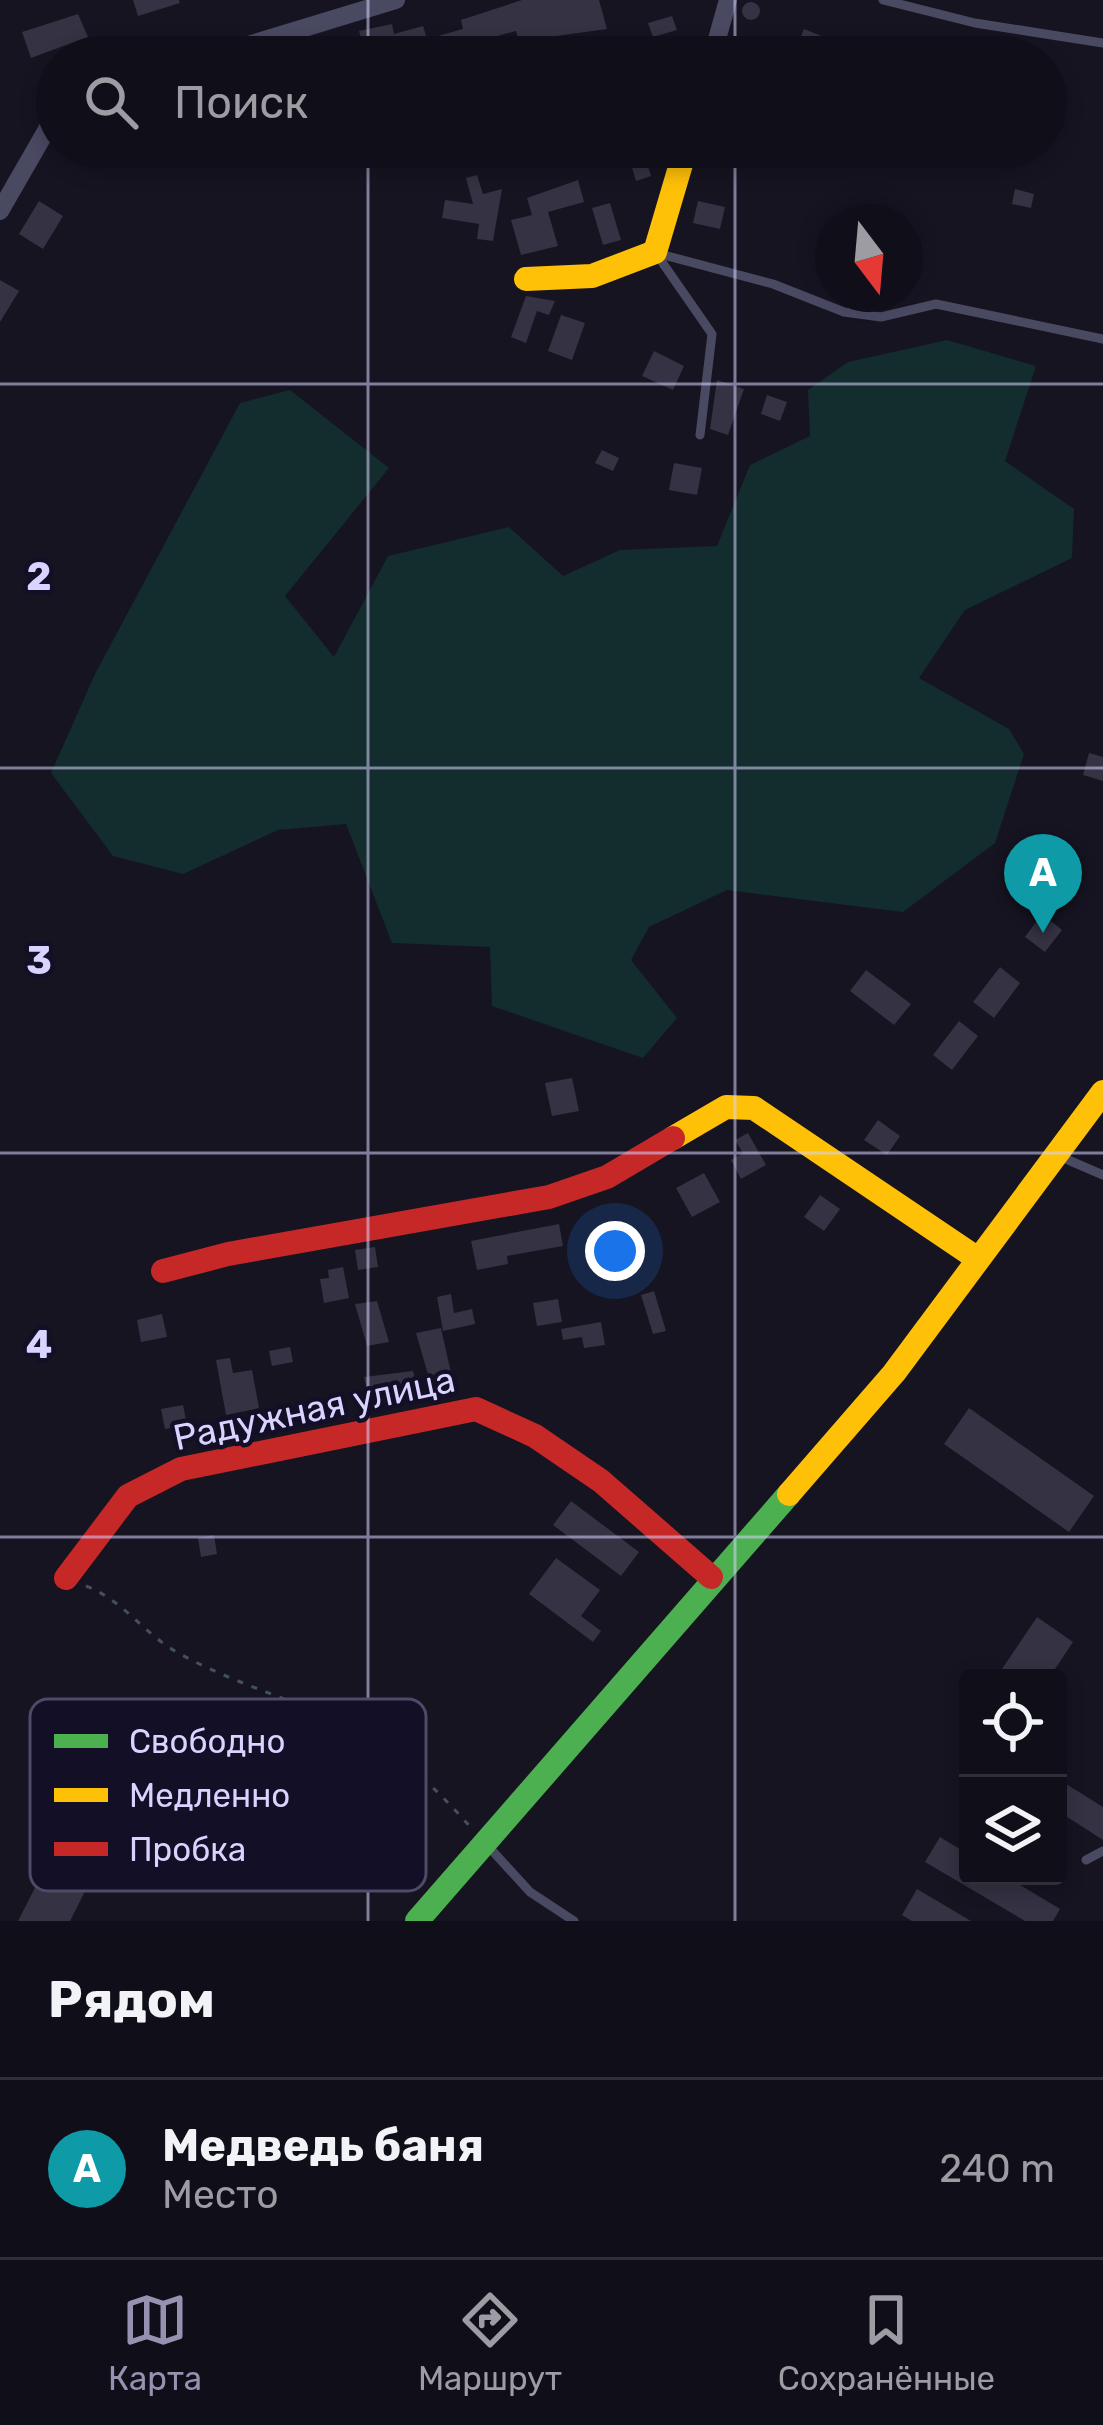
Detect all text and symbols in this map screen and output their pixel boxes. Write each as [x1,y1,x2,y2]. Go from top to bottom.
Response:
search box [36,36,1067,168]
icon: search [78,69,144,135]
text: Поиск [174,76,308,129]
north arrow [815,204,923,312]
text: 2 [26,554,52,600]
pin: A [1004,834,1082,933]
text: 3 [26,938,52,984]
your location [585,1221,645,1281]
text: 4 [26,1322,52,1368]
street label: Радужная улица [169,1358,459,1459]
map controls [959,1669,1067,1885]
button: locate [959,1669,1067,1777]
legend [30,1699,426,1891]
text: Свободно [129,1722,285,1761]
text: Медленно [129,1776,290,1815]
button: layers [959,1777,1067,1885]
text: Пробка [129,1830,246,1869]
text: Рядом [48,1969,215,2030]
text: Медведь баня [162,2119,484,2172]
text: A [73,2146,101,2192]
text: 240 m [939,2146,1055,2192]
text: Место [162,2172,279,2218]
tab: Карта [108,2287,202,2398]
tab: Маршрут [418,2287,562,2398]
tab: Сохранённые [778,2287,995,2398]

